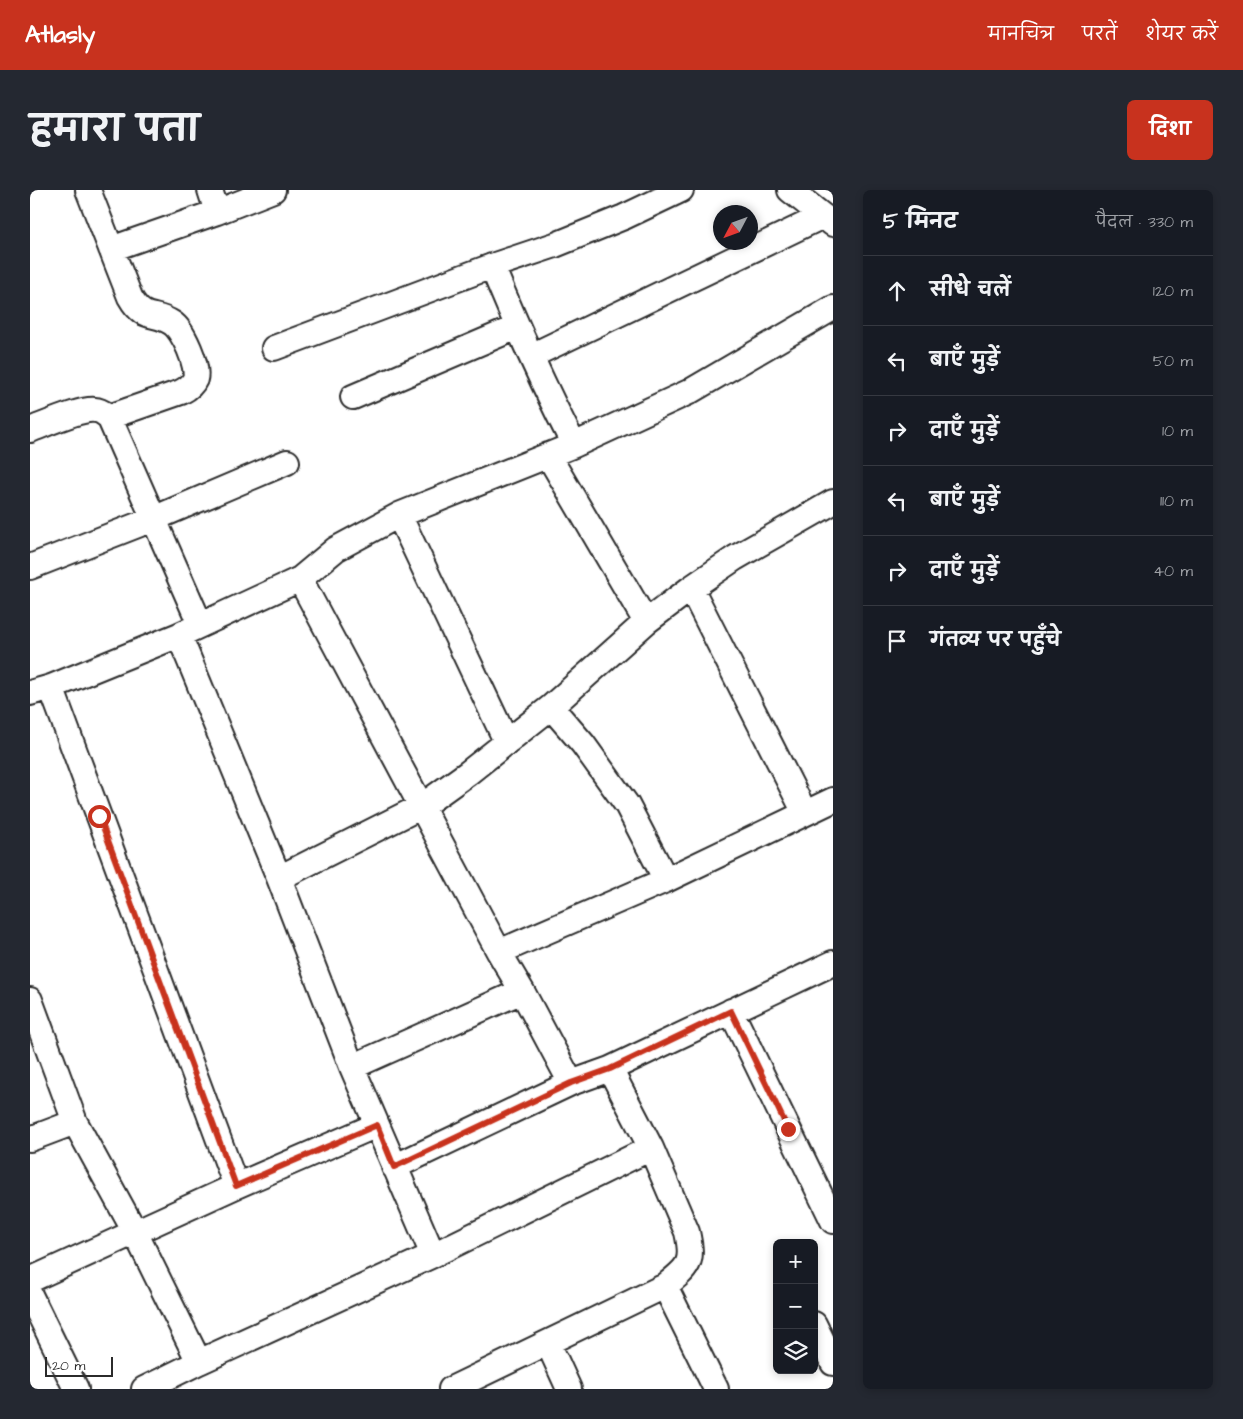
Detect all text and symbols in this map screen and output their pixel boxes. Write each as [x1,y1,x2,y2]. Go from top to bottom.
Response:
text: Atlasly [25,18,95,52]
text: मानचित्र [988,22,1054,47]
text: परतें [1082,22,1117,47]
text: शेयर करें [1145,22,1218,47]
button: दिशा [1127,100,1213,160]
text: हमारा पता [30,105,200,154]
north arrow [713,205,758,250]
text: 5 मिनट [883,207,957,236]
text: पैदल · 330 m [1096,211,1193,233]
icon: ahead [883,277,911,305]
text: सीधे चलें [930,277,1011,304]
text: 120 m [1153,280,1193,302]
icon: left [883,347,911,375]
text: बाएँ मुड़ें [930,347,999,374]
text: 50 m [1153,350,1193,372]
icon: right [883,417,911,445]
text: दाएँ मुड़ें [930,417,999,444]
text: 10 m [1162,420,1193,442]
icon: left [883,487,911,515]
text: बाएँ मुड़ें [930,487,999,514]
text: 110 m [1160,490,1193,512]
icon: right [883,557,911,585]
text: दाएँ मुड़ें [930,557,999,584]
text: 40 m [1153,560,1193,582]
icon: arrive [883,627,911,655]
text: गंतव्य पर पहुँचे [930,627,1061,654]
route start [88,805,111,828]
route end [777,1118,800,1141]
map controls [773,1239,818,1374]
button: + [773,1239,818,1284]
button: − [773,1284,818,1329]
button: layers [773,1329,818,1374]
scale bar [45,1354,112,1377]
text: 20 m [52,1356,85,1376]

